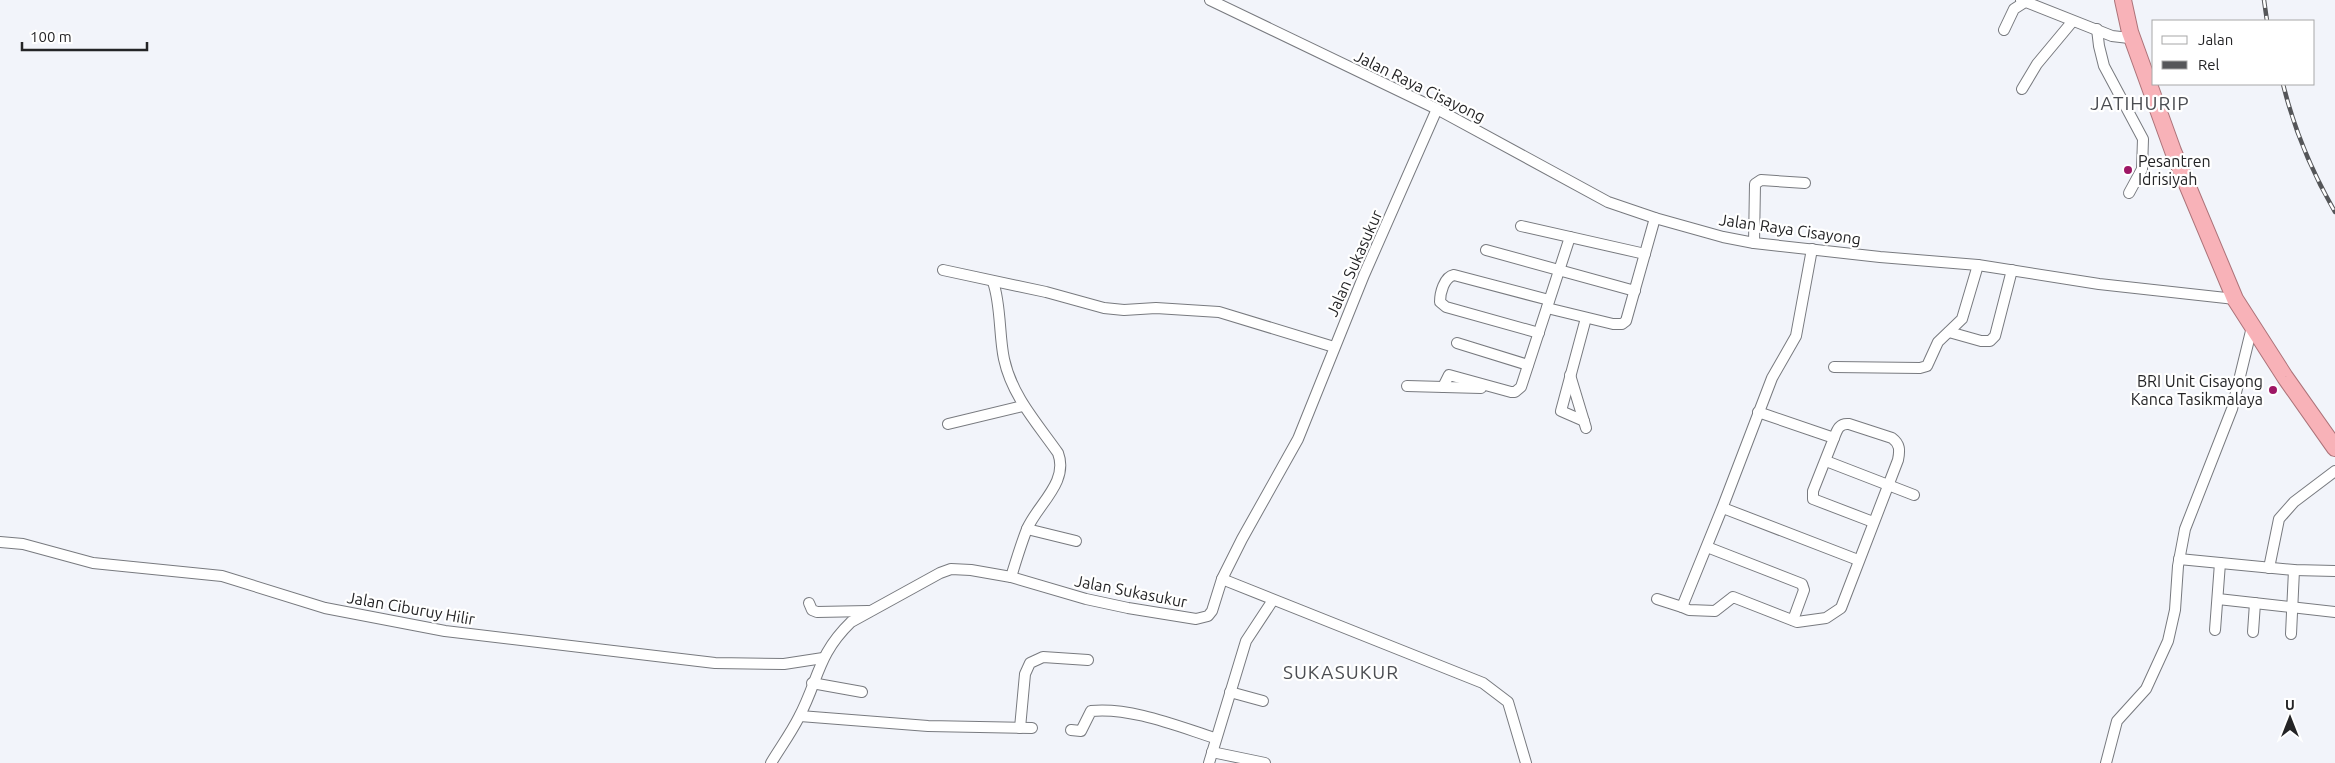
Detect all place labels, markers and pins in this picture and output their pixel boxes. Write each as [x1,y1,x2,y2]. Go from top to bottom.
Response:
place label: Pesantren Idrisiyah [2138,152,2211,188]
marker: Pesantren Idrisiyah [2122,164,2134,176]
place label: BRI Unit Cisayong Kanca Tasikmalaya [2131,372,2263,408]
marker: BRI Unit Cisayong Kanca Tasikmalaya [2267,384,2279,396]

